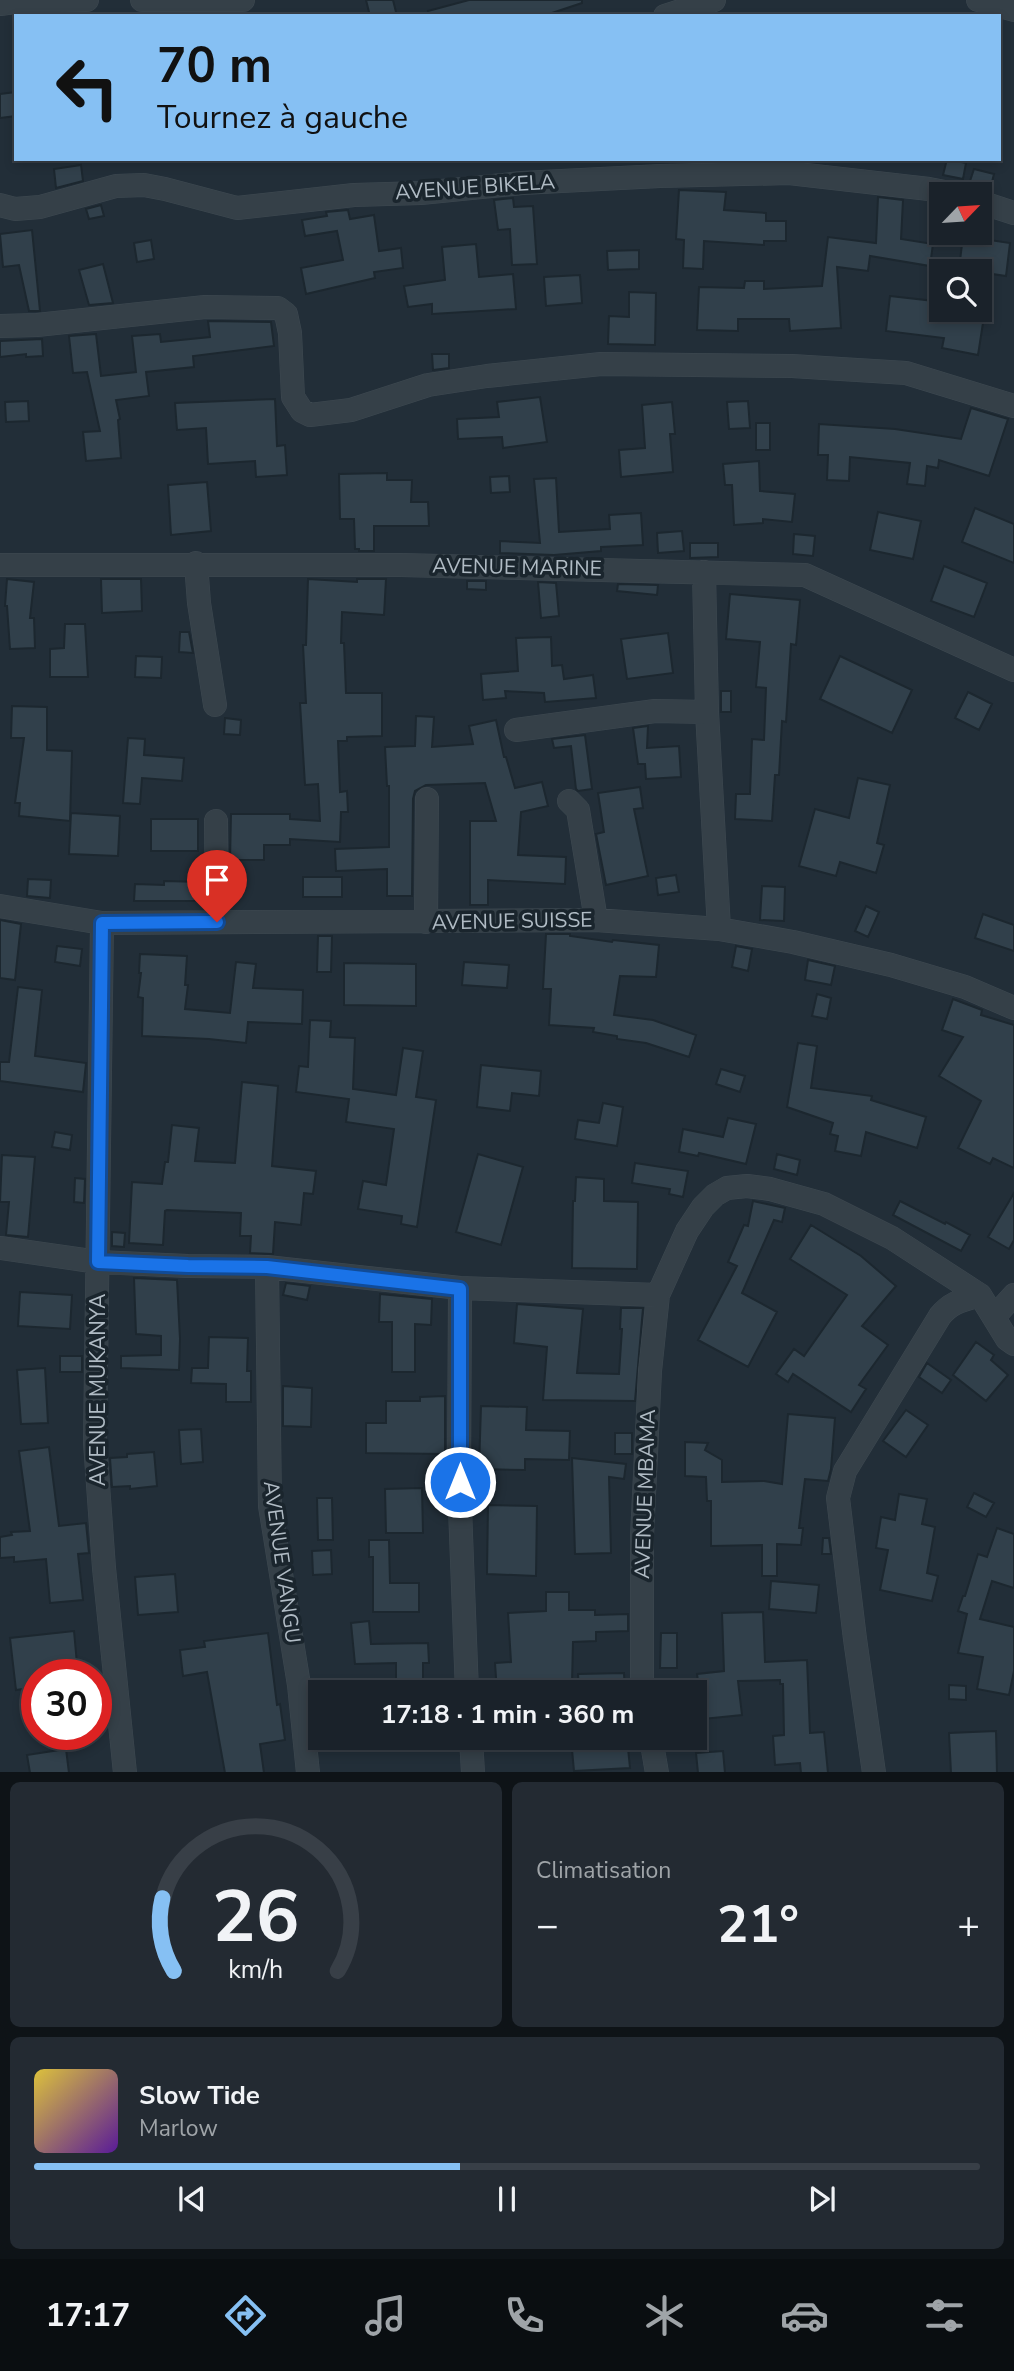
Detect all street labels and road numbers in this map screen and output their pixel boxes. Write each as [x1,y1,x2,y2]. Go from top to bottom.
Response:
street label: AVENUE BIKELA [394,167,556,207]
street label: AVENUE MARINE [432,552,602,582]
street label: AVENUE SUISSE [431,906,593,936]
street label: AVENUE MUKANYA [84,1294,112,1486]
street label: AVENUE MBAMA [628,1409,662,1579]
street label: AVENUE VANGU [257,1479,307,1645]

